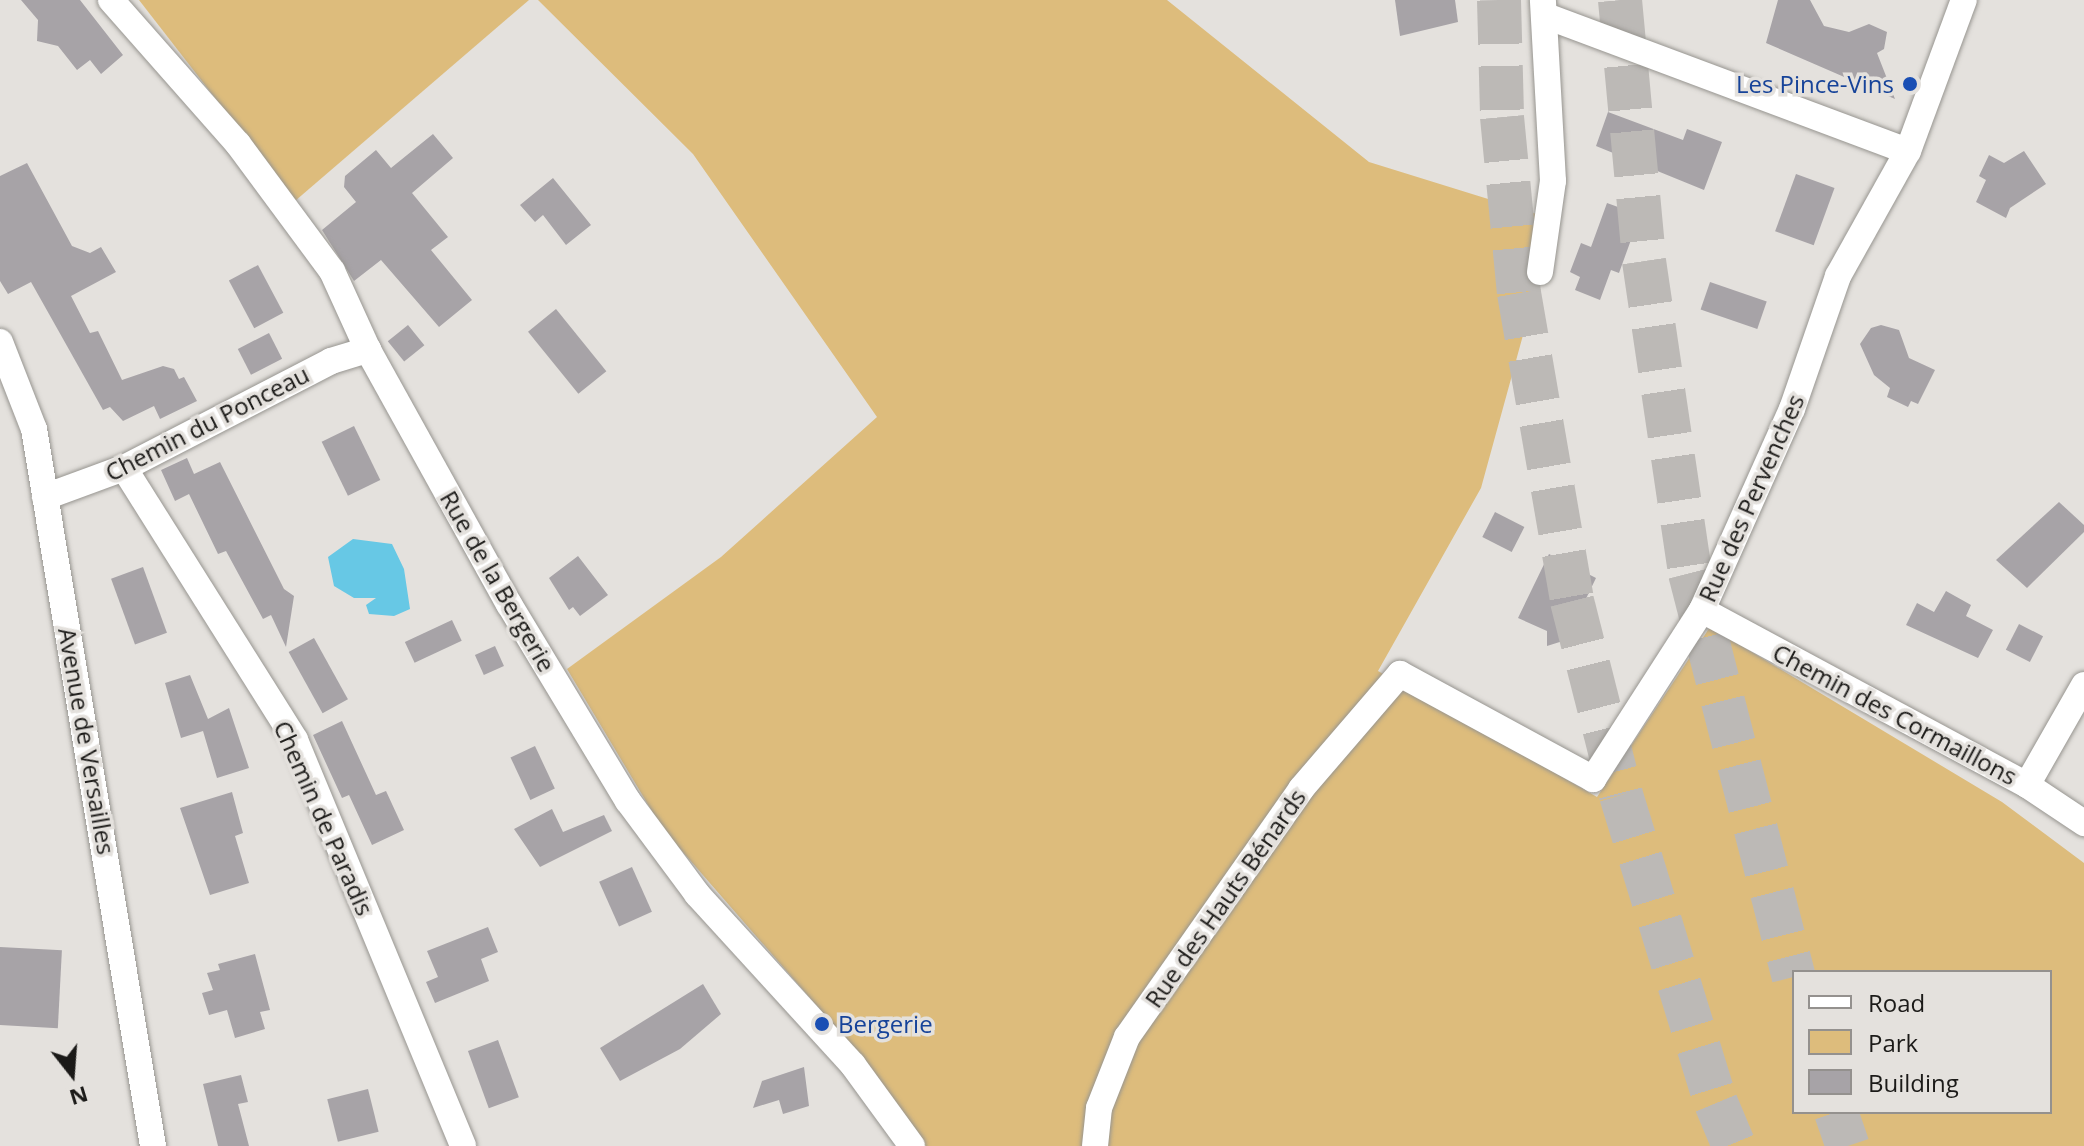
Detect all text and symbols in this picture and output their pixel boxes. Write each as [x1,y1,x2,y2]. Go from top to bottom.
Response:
place label: Les Pince-Vins [1736,70,1894,98]
marker: Les Pince-Vins [1901,75,1919,93]
street label: Chemin du Ponceau [100,359,314,487]
street label: Rue des Pervenches [1692,390,1810,606]
street label: Rue de la Bergerie [435,486,561,676]
street label: Avenue de Versailles [53,625,121,857]
street label: Chemin des Cormaillons [1768,637,2022,791]
street label: Chemin de Paradis [268,716,380,920]
street label: Rue des Hauts Bénards [1139,783,1311,1013]
legend [1792,970,2052,1114]
text: Road [1868,986,1925,1019]
place label: Bergerie [838,1010,933,1038]
marker: Bergerie [813,1015,831,1033]
text: Park [1868,1026,1918,1059]
north arrow [32,1034,112,1114]
text: Building [1868,1066,1959,1099]
text: N [66,1080,92,1114]

